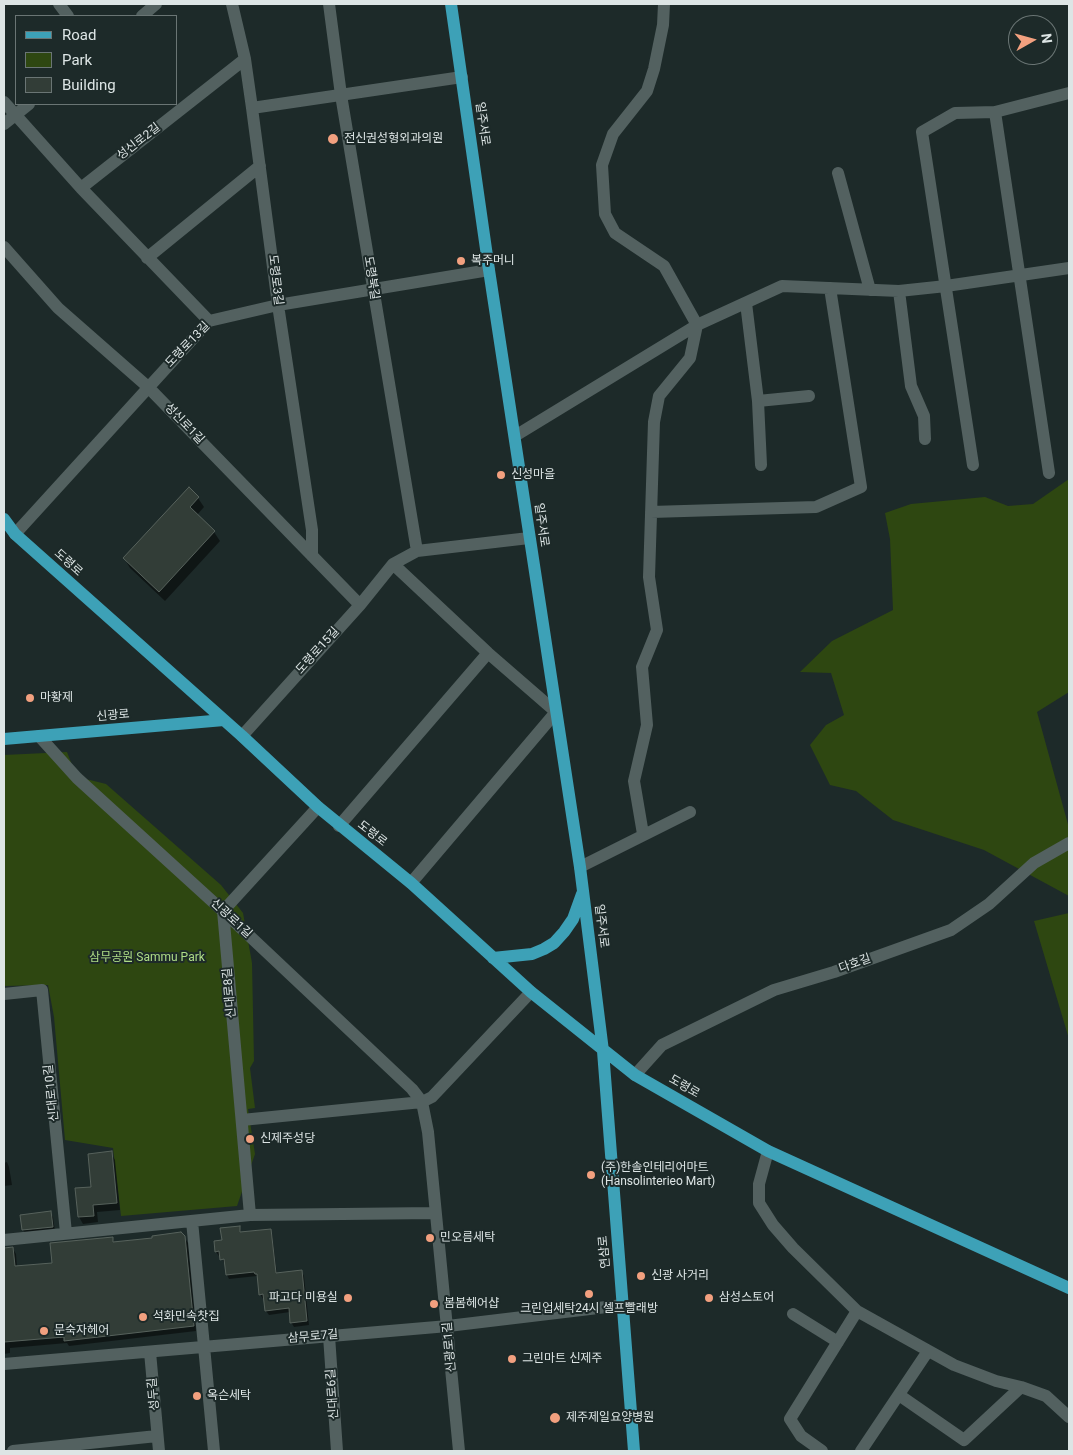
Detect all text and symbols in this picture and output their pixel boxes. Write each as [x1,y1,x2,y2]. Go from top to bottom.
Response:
legend [15,15,178,105]
north arrow [1008,15,1058,65]
text: Road [62,26,96,44]
text: N [1038,32,1055,44]
text: Park [62,51,92,69]
text: Building [62,76,116,94]
street label: 일주서로 [472,101,492,147]
street label: 성신로2길 [115,121,163,163]
marker: 전신권성형외과의원 [326,132,340,146]
place label: 전신권성형외과의원 [344,132,443,146]
street label: 도령로3길 [265,254,285,306]
place label: 복주머니 [471,254,515,268]
street label: 도령북길 [360,255,382,301]
marker: 복주머니 [455,255,467,267]
street label: 도령로13길 [163,319,213,371]
street label: 성신로1길 [161,401,207,447]
place label: 신성마을 [511,468,555,482]
marker: 신성마을 [495,469,507,481]
street label: 일주서로 [531,502,551,548]
street label: 도령로 [51,547,85,579]
street label: 도령로15길 [293,625,343,677]
place label: 마황제 [40,691,73,705]
marker: 마황제 [24,692,36,704]
street label: 신광로 [96,707,130,725]
street label: 도령로 [355,818,389,850]
street label: 신광로1길 [207,896,255,942]
street label: 일주서로 [591,903,611,949]
park label: 삼무공원 Sammu Park [89,951,205,965]
street label: 다호길 [837,952,873,976]
street label: 신대로8길 [221,967,239,1019]
street label: 신대로10길 [42,1064,62,1122]
street label: 도령로 [666,1072,702,1102]
place label: 신제주성당 [260,1132,315,1146]
marker: 신제주성당 [244,1133,256,1145]
place label: (주)한솔인테리어마트 (Hansolinterieo Mart) [601,1161,715,1189]
marker: (주)한솔인테리어마트 (Hansolinterieo Mart) [585,1169,597,1181]
place label: 민오름세탁 [440,1231,495,1245]
marker: 민오름세탁 [424,1232,436,1244]
street label: 연삼로 [596,1235,614,1269]
place label: 신광 사거리 [651,1269,709,1283]
marker: 신광 사거리 [635,1270,647,1282]
marker: 크린업세탁24시 셀프빨래방 [583,1288,595,1300]
place label: 파고다 미용실 [269,1291,338,1305]
place label: 삼성스토어 [719,1291,774,1305]
marker: 파고다 미용실 [342,1292,354,1304]
marker: 삼성스토어 [703,1292,715,1304]
place label: 봄봄헤어샵 [444,1297,499,1311]
marker: 봄봄헤어샵 [428,1298,440,1310]
place label: 크린업세탁24시 셀프빨래방 [520,1302,658,1316]
place label: 석화민속찻집 [153,1310,219,1324]
marker: 석화민속찻집 [137,1311,149,1323]
street label: 신광로1길 [441,1321,459,1373]
place label: 문숙자헤어 [54,1324,109,1338]
marker: 문숙자헤어 [38,1325,50,1337]
street label: 삼무로7길 [287,1328,339,1346]
place label: 그린마트 신제주 [522,1352,602,1366]
marker: 그린마트 신제주 [506,1353,518,1365]
street label: 신대로6길 [324,1368,342,1420]
street label: 성두길 [145,1377,163,1411]
place label: 옥슨세탁 [207,1389,251,1403]
marker: 옥슨세탁 [191,1390,203,1402]
marker: 제주제일요양병원 [548,1411,562,1425]
place label: 제주제일요양병원 [566,1411,654,1425]

